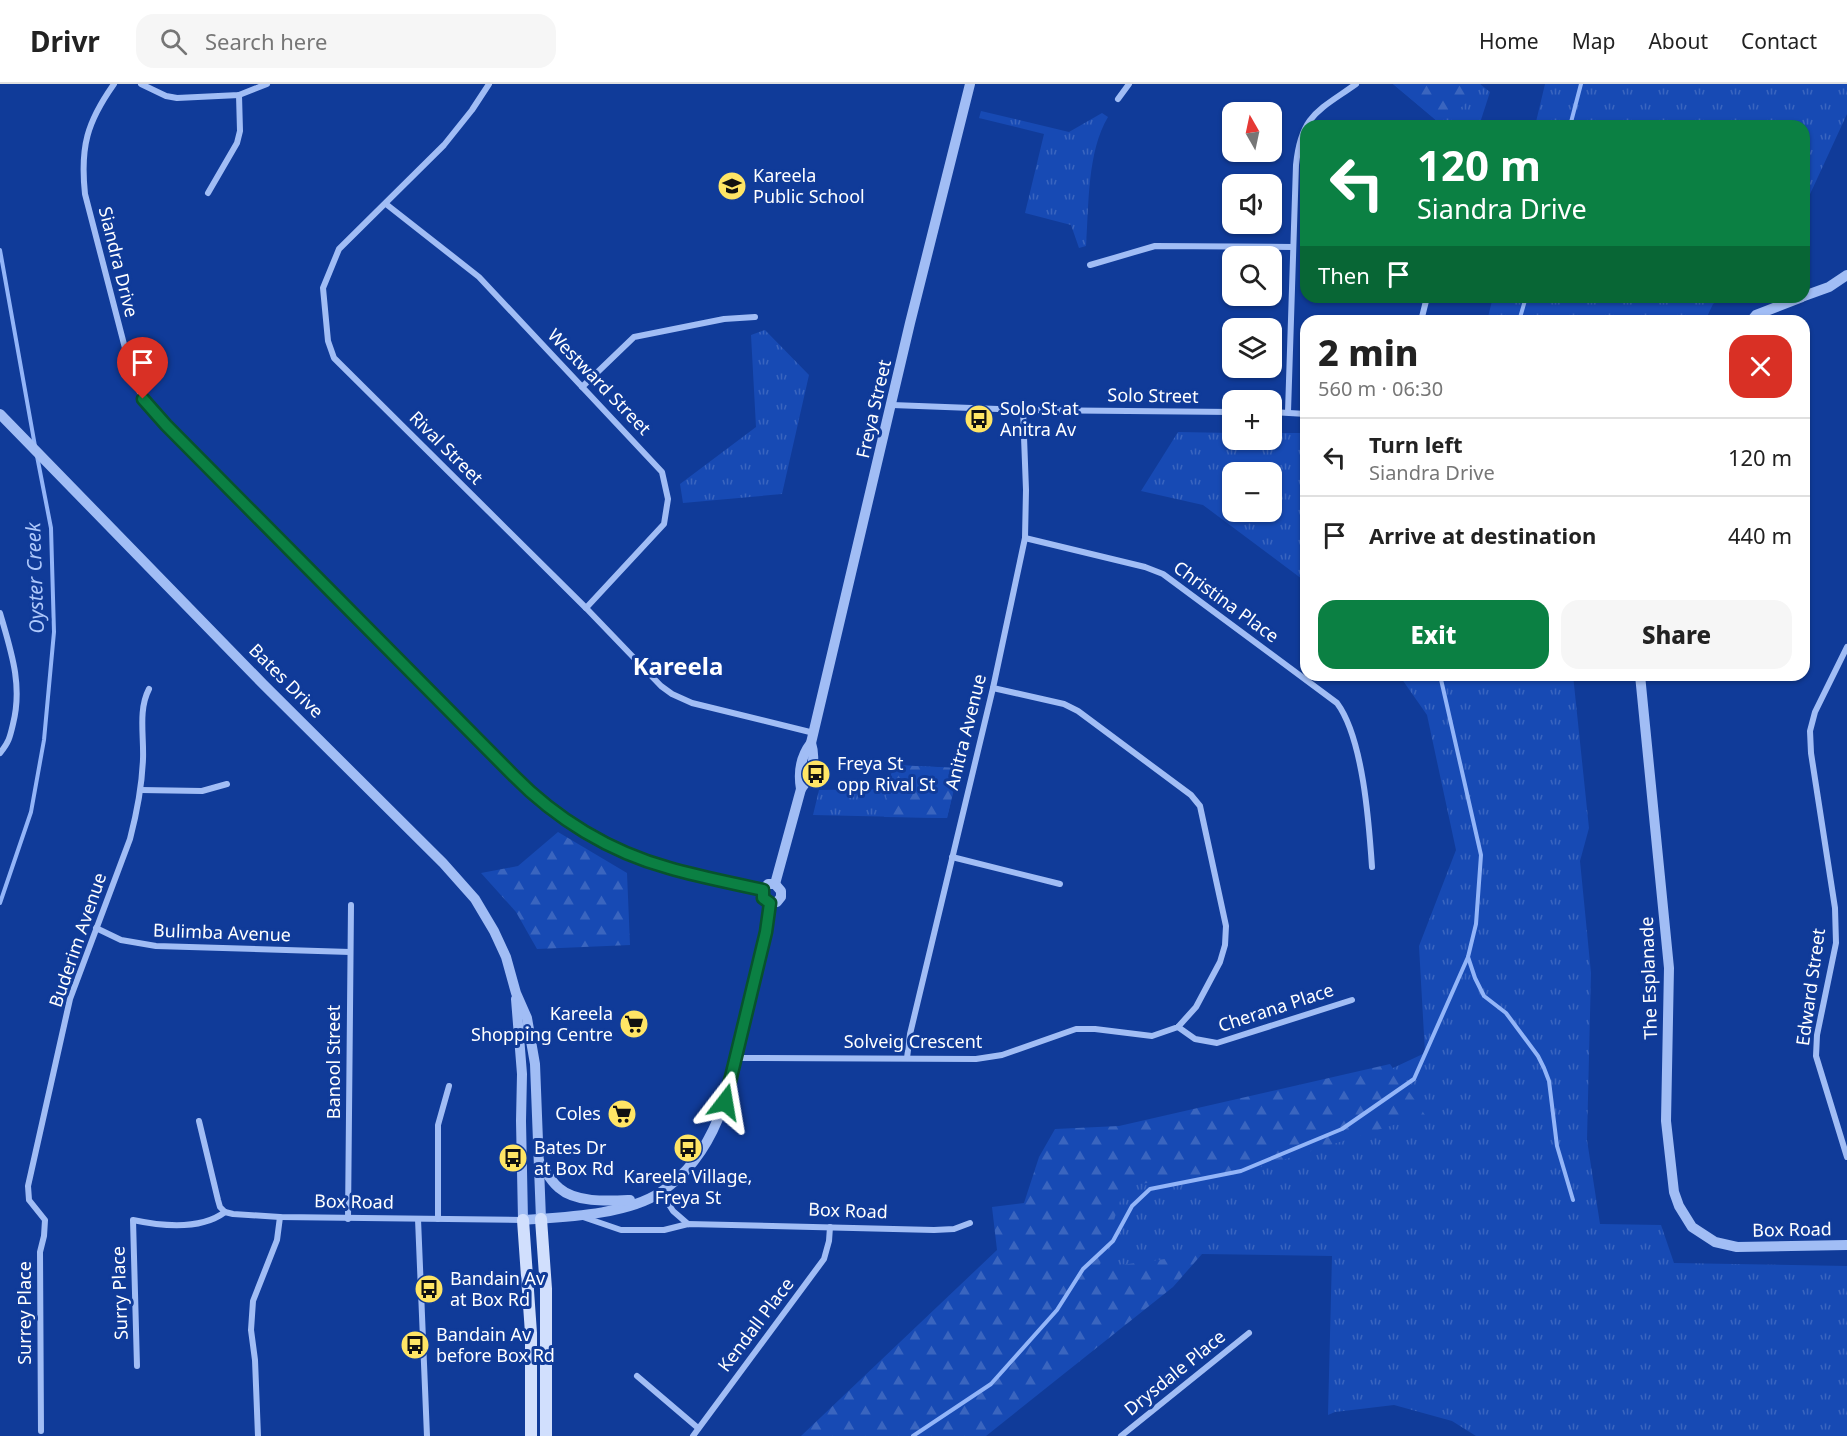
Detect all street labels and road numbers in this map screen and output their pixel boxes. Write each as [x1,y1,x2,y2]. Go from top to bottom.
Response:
street label: Siandra Drive [94,204,144,320]
street label: Westward Street [543,323,657,440]
street label: Freya Street [850,357,896,460]
street label: Solo Street [1107,382,1199,408]
street label: Rival Street [405,405,489,490]
street label: Christina Place [1169,555,1284,648]
street label: Bates Drive [244,638,329,723]
street label: Anitra Avenue [939,671,991,792]
street label: Buderim Avenue [43,869,111,1010]
street label: The Esplanade [1634,916,1662,1040]
street label: Bulimba Avenue [153,918,291,946]
street label: Edward Street [1790,926,1830,1047]
street label: Cherana Place [1215,977,1337,1037]
street label: Banool Street [321,1004,345,1119]
street label: Solveig Crescent [844,1029,983,1053]
street label: Box Road [314,1188,394,1214]
street label: Box Road [808,1197,888,1223]
street label: Box Road [1752,1216,1832,1242]
street label: Surry Place [105,1246,133,1341]
street label: Surrey Place [12,1261,36,1365]
street label: Kendall Place [712,1272,798,1376]
street label: Drysdale Place [1119,1324,1230,1420]

